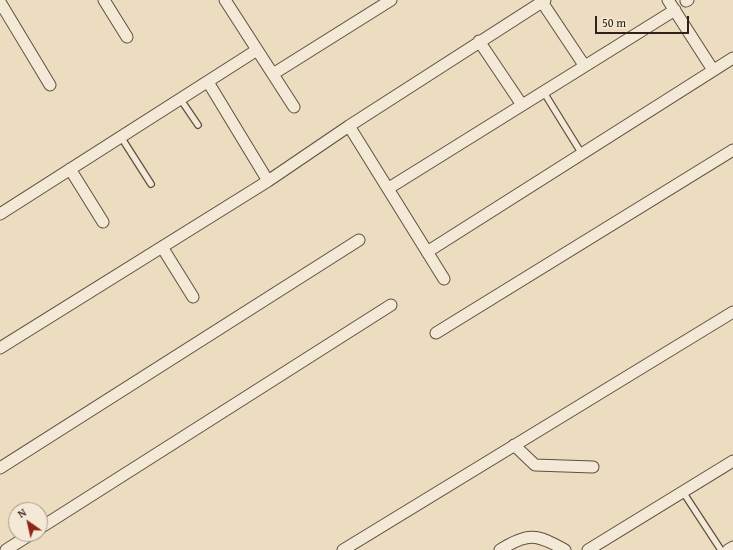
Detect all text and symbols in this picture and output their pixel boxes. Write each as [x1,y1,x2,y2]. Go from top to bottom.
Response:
scale bar [597,8,691,34]
text: 50 m [602,14,626,31]
north arrow [8,502,48,542]
text: N [14,504,29,522]

